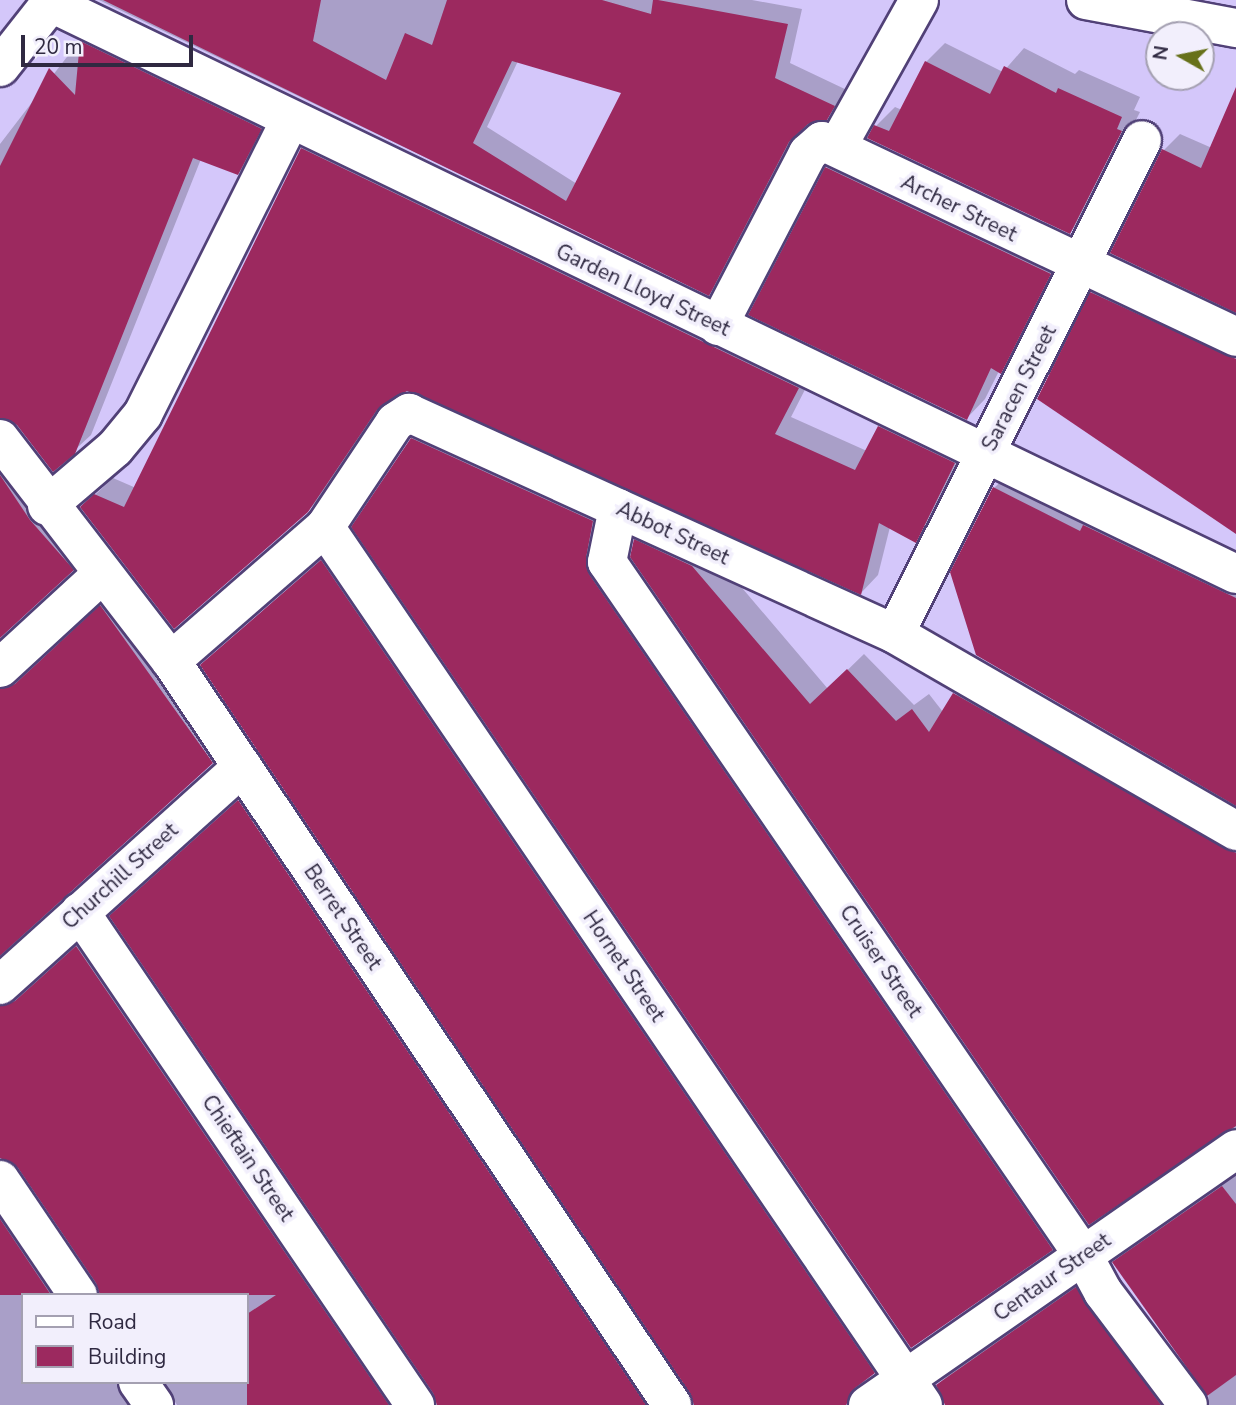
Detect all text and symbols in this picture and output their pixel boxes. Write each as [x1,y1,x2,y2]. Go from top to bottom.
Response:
scale bar [24,21,196,65]
north arrow [1145,21,1215,91]
text: 20 m [34,33,83,61]
text: N [1147,44,1175,62]
street label: Archer Street [897,169,1021,247]
street label: Garden Lloyd Street [552,239,734,341]
street label: Saracen Street [976,321,1062,455]
street label: Abbot Street [613,496,733,570]
street label: Churchill Street [57,817,183,935]
street label: Berret Street [299,860,387,974]
street label: Cruiser Street [834,900,928,1022]
street label: Hornet Street [578,906,670,1026]
street label: Chieftain Street [197,1090,299,1226]
street label: Centaur Street [989,1227,1115,1327]
legend [21,1293,248,1384]
text: Road [88,1308,137,1336]
text: Building [88,1343,166,1371]

